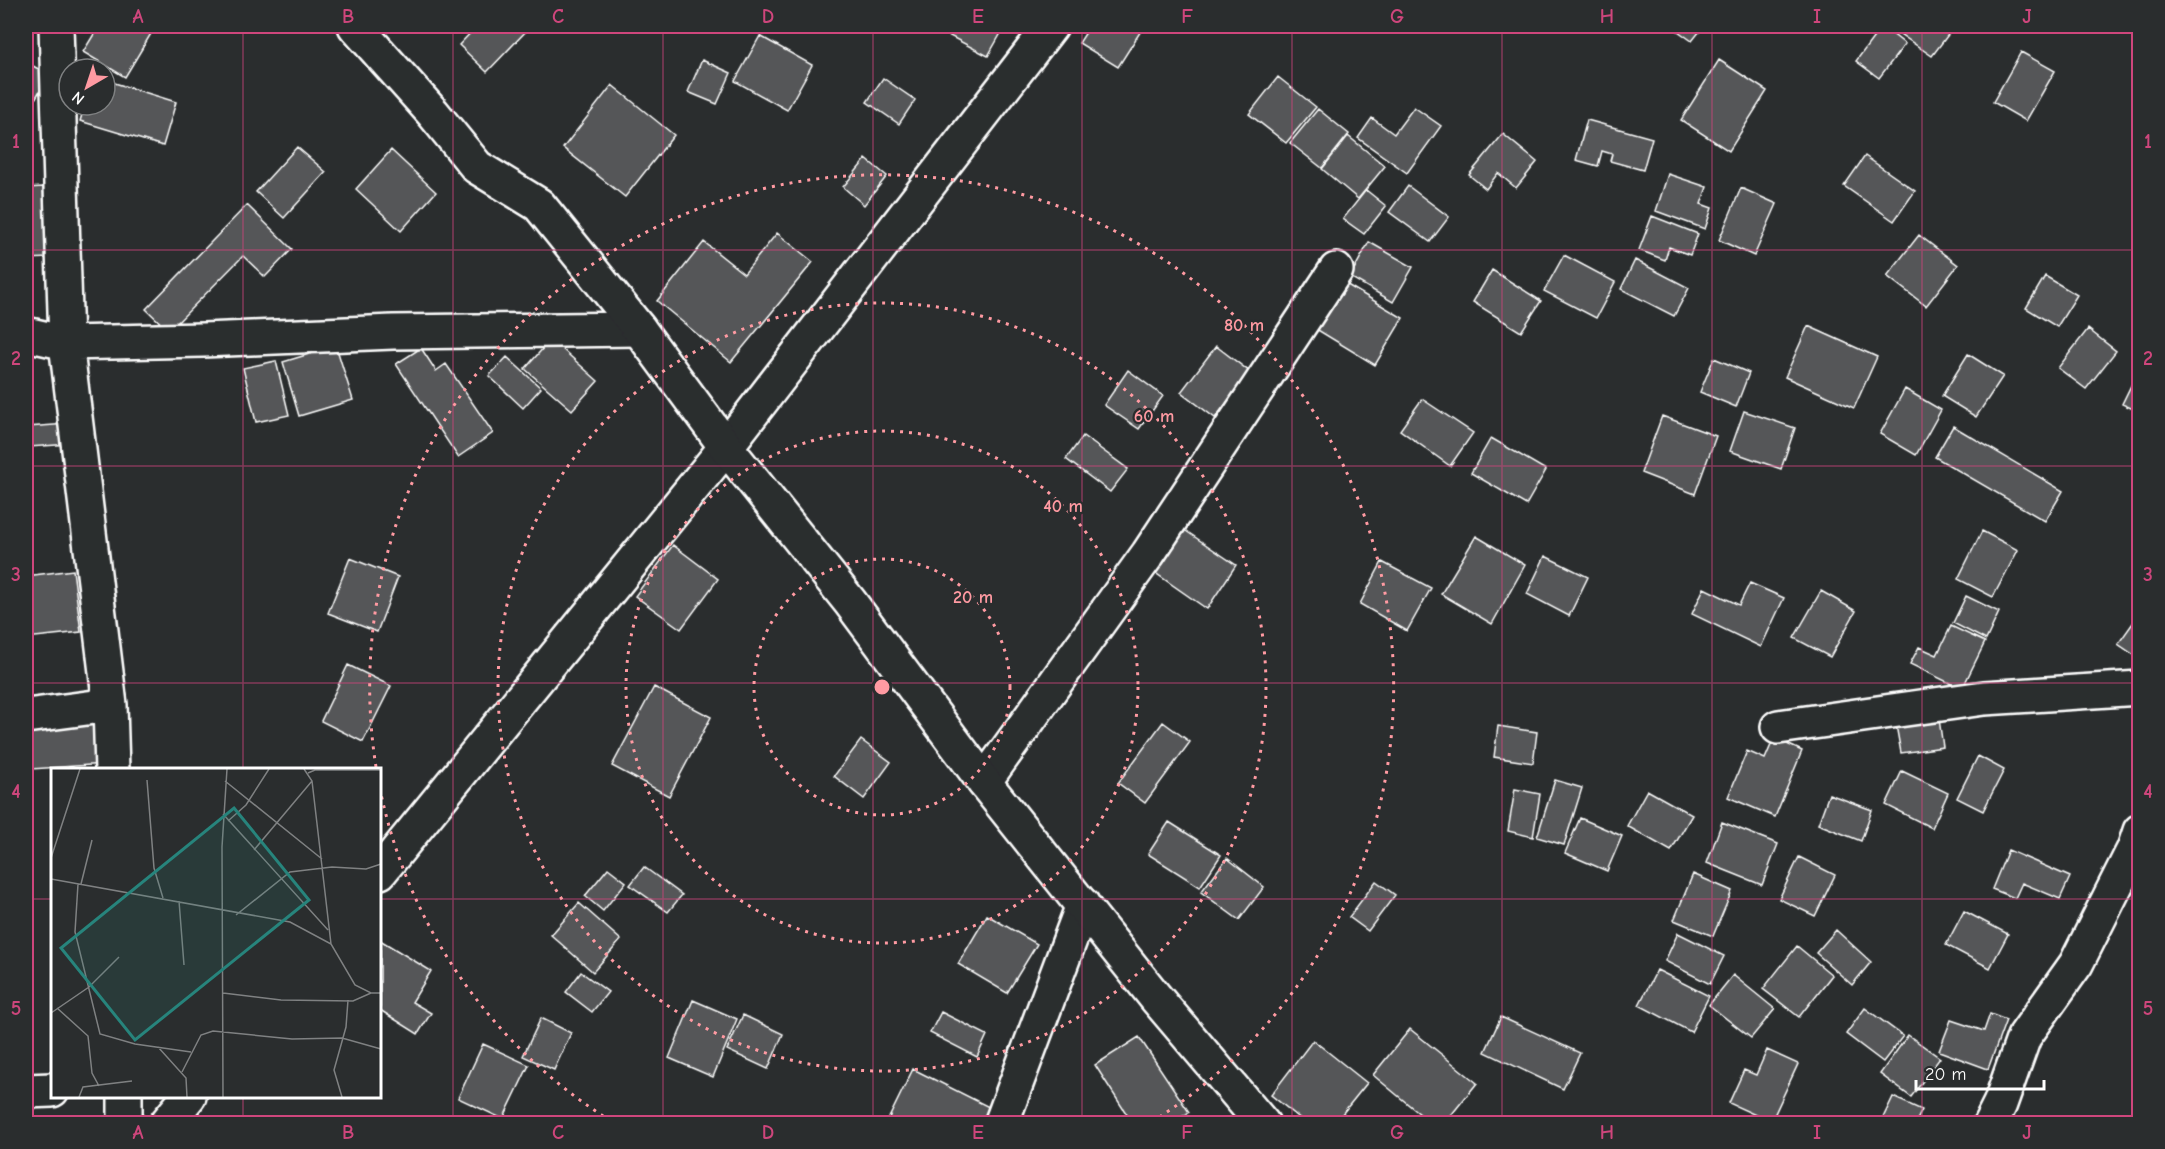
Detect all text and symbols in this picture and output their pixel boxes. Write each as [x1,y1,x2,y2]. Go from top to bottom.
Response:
text: A [132,5,144,28]
text: B [342,5,354,28]
text: C [552,5,564,28]
text: D [762,5,774,28]
text: E [972,5,984,28]
text: F [1181,5,1193,28]
text: G [1390,5,1404,28]
text: H [1600,5,1614,28]
text: I [1813,5,1821,28]
text: J [2022,5,2032,28]
north arrow [57,57,117,117]
text: N [68,88,88,108]
text: 1 [12,130,20,153]
text: 1 [2144,130,2152,153]
text: 80 m [1224,315,1264,336]
text: 2 [11,347,21,370]
text: 2 [2143,347,2153,370]
text: 60 m [1134,406,1174,427]
text: 40 m [1043,496,1083,517]
text: 3 [11,563,21,586]
text: 3 [2143,563,2153,586]
text: 20 m [953,587,993,608]
centre of rings [872,677,892,697]
inset map [51,768,381,1098]
text: 4 [11,780,21,803]
text: 4 [2143,780,2153,803]
text: 5 [11,997,21,1020]
text: 5 [2143,997,2153,1020]
scale bar [1916,1053,2044,1091]
text: 20 m [1925,1064,1966,1085]
text: A [132,1121,144,1144]
text: B [342,1121,354,1144]
text: C [552,1121,564,1144]
text: D [762,1121,774,1144]
text: E [972,1121,984,1144]
text: F [1181,1121,1193,1144]
text: G [1390,1121,1404,1144]
text: H [1600,1121,1614,1144]
text: I [1813,1121,1821,1144]
text: J [2022,1121,2032,1144]

